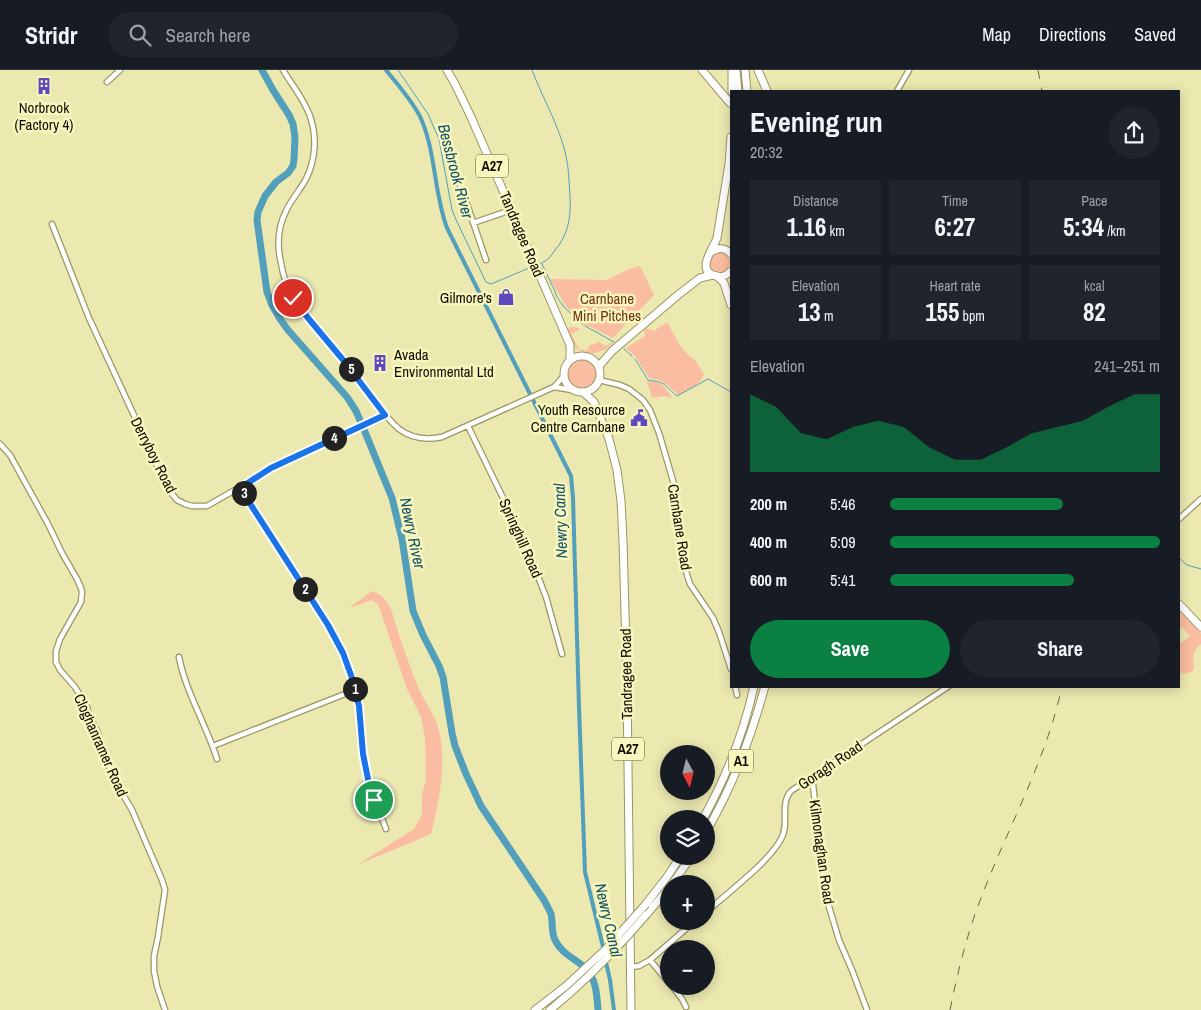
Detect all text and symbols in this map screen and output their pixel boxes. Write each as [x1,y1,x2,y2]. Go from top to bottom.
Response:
search box [108,12,458,57]
text: Stridr [25,19,78,51]
icon: search [126,21,154,49]
text: Search here [166,22,250,48]
text: Map [982,22,1011,47]
text: Directions [1039,22,1106,47]
text: Saved [1134,22,1176,47]
building icon: Norbrook (Factory 4) [34,76,54,96]
place label: Norbrook (Factory 4) [15,97,73,135]
text: Evening run [750,103,883,141]
button: share [1108,107,1160,159]
water label: Bessbrook River [433,121,479,221]
text: 20:32 [750,141,783,163]
road number: A27 [476,154,508,178]
street label: Tandragee Road [495,188,549,280]
text: Distance [793,192,838,210]
text: Time [942,192,968,210]
text: Pace [1081,192,1107,210]
text: 1.16 [786,210,826,244]
text: 6:27 [934,210,976,244]
text: 5:34 [1063,210,1104,244]
text: km [826,222,845,240]
text: /km [1104,222,1126,240]
pin [272,277,314,319]
text: Elevation [792,277,840,295]
text: Heart rate [929,277,981,295]
text: kcal [1084,277,1105,295]
icon: check [279,284,307,312]
place label: Gilmore's [440,287,492,308]
shop icon: Gilmore's [496,287,516,307]
park label: Carnbane Mini Pitches [573,288,641,326]
text: 13 [798,295,821,329]
text: 155 [925,295,959,329]
text: 82 [1083,295,1106,329]
text: m [821,307,833,325]
text: bpm [959,307,985,325]
place label: Avada Environmental Ltd [393,344,494,382]
building icon: Avada Environmental Ltd [370,353,390,373]
text: Elevation [750,355,805,377]
text: 241–251 m [1094,355,1160,377]
pin: 5 [338,356,364,382]
text: 5 [348,360,355,378]
place label: Youth Resource Centre Carnbane [531,399,625,437]
public building icon: Youth Resource Centre Carnbane [629,408,649,428]
street label: Derryboy Road [126,413,182,497]
pin: 4 [322,426,346,450]
text: 4 [331,429,338,447]
pin: 3 [232,480,256,506]
water label: Newry Canal [548,482,572,559]
street label: Carnbane Road [663,482,697,572]
text: 3 [241,484,248,502]
text: 200 m [750,493,787,515]
text: 5:46 [830,493,856,515]
water label: Newry River [395,495,431,571]
street label: Springhill Road [494,495,548,581]
text: 400 m [750,531,787,553]
text: 5:09 [830,531,856,553]
text: 600 m [750,569,787,591]
text: 5:41 [830,569,856,591]
pin: 2 [292,576,318,602]
text: 2 [302,580,309,598]
button: Save [750,620,950,678]
button: Share [960,620,1160,678]
street label: Tandragee Road [615,628,637,720]
pin: 1 [342,676,368,702]
text: 1 [352,680,359,698]
street label: Cloghanramer Road [69,690,133,800]
street label: Goragh Road [794,736,866,794]
road number: A27 [612,738,644,761]
north arrow [660,745,715,800]
map controls [660,745,715,995]
road number: A1 [728,749,754,772]
pin [353,779,395,821]
icon: arrive [360,786,388,814]
street label: Kilmonaghan Road [804,798,840,906]
button: layers [660,810,715,865]
button: + [660,875,715,930]
water label: Newry Canal [590,881,628,960]
button: − [660,940,715,995]

